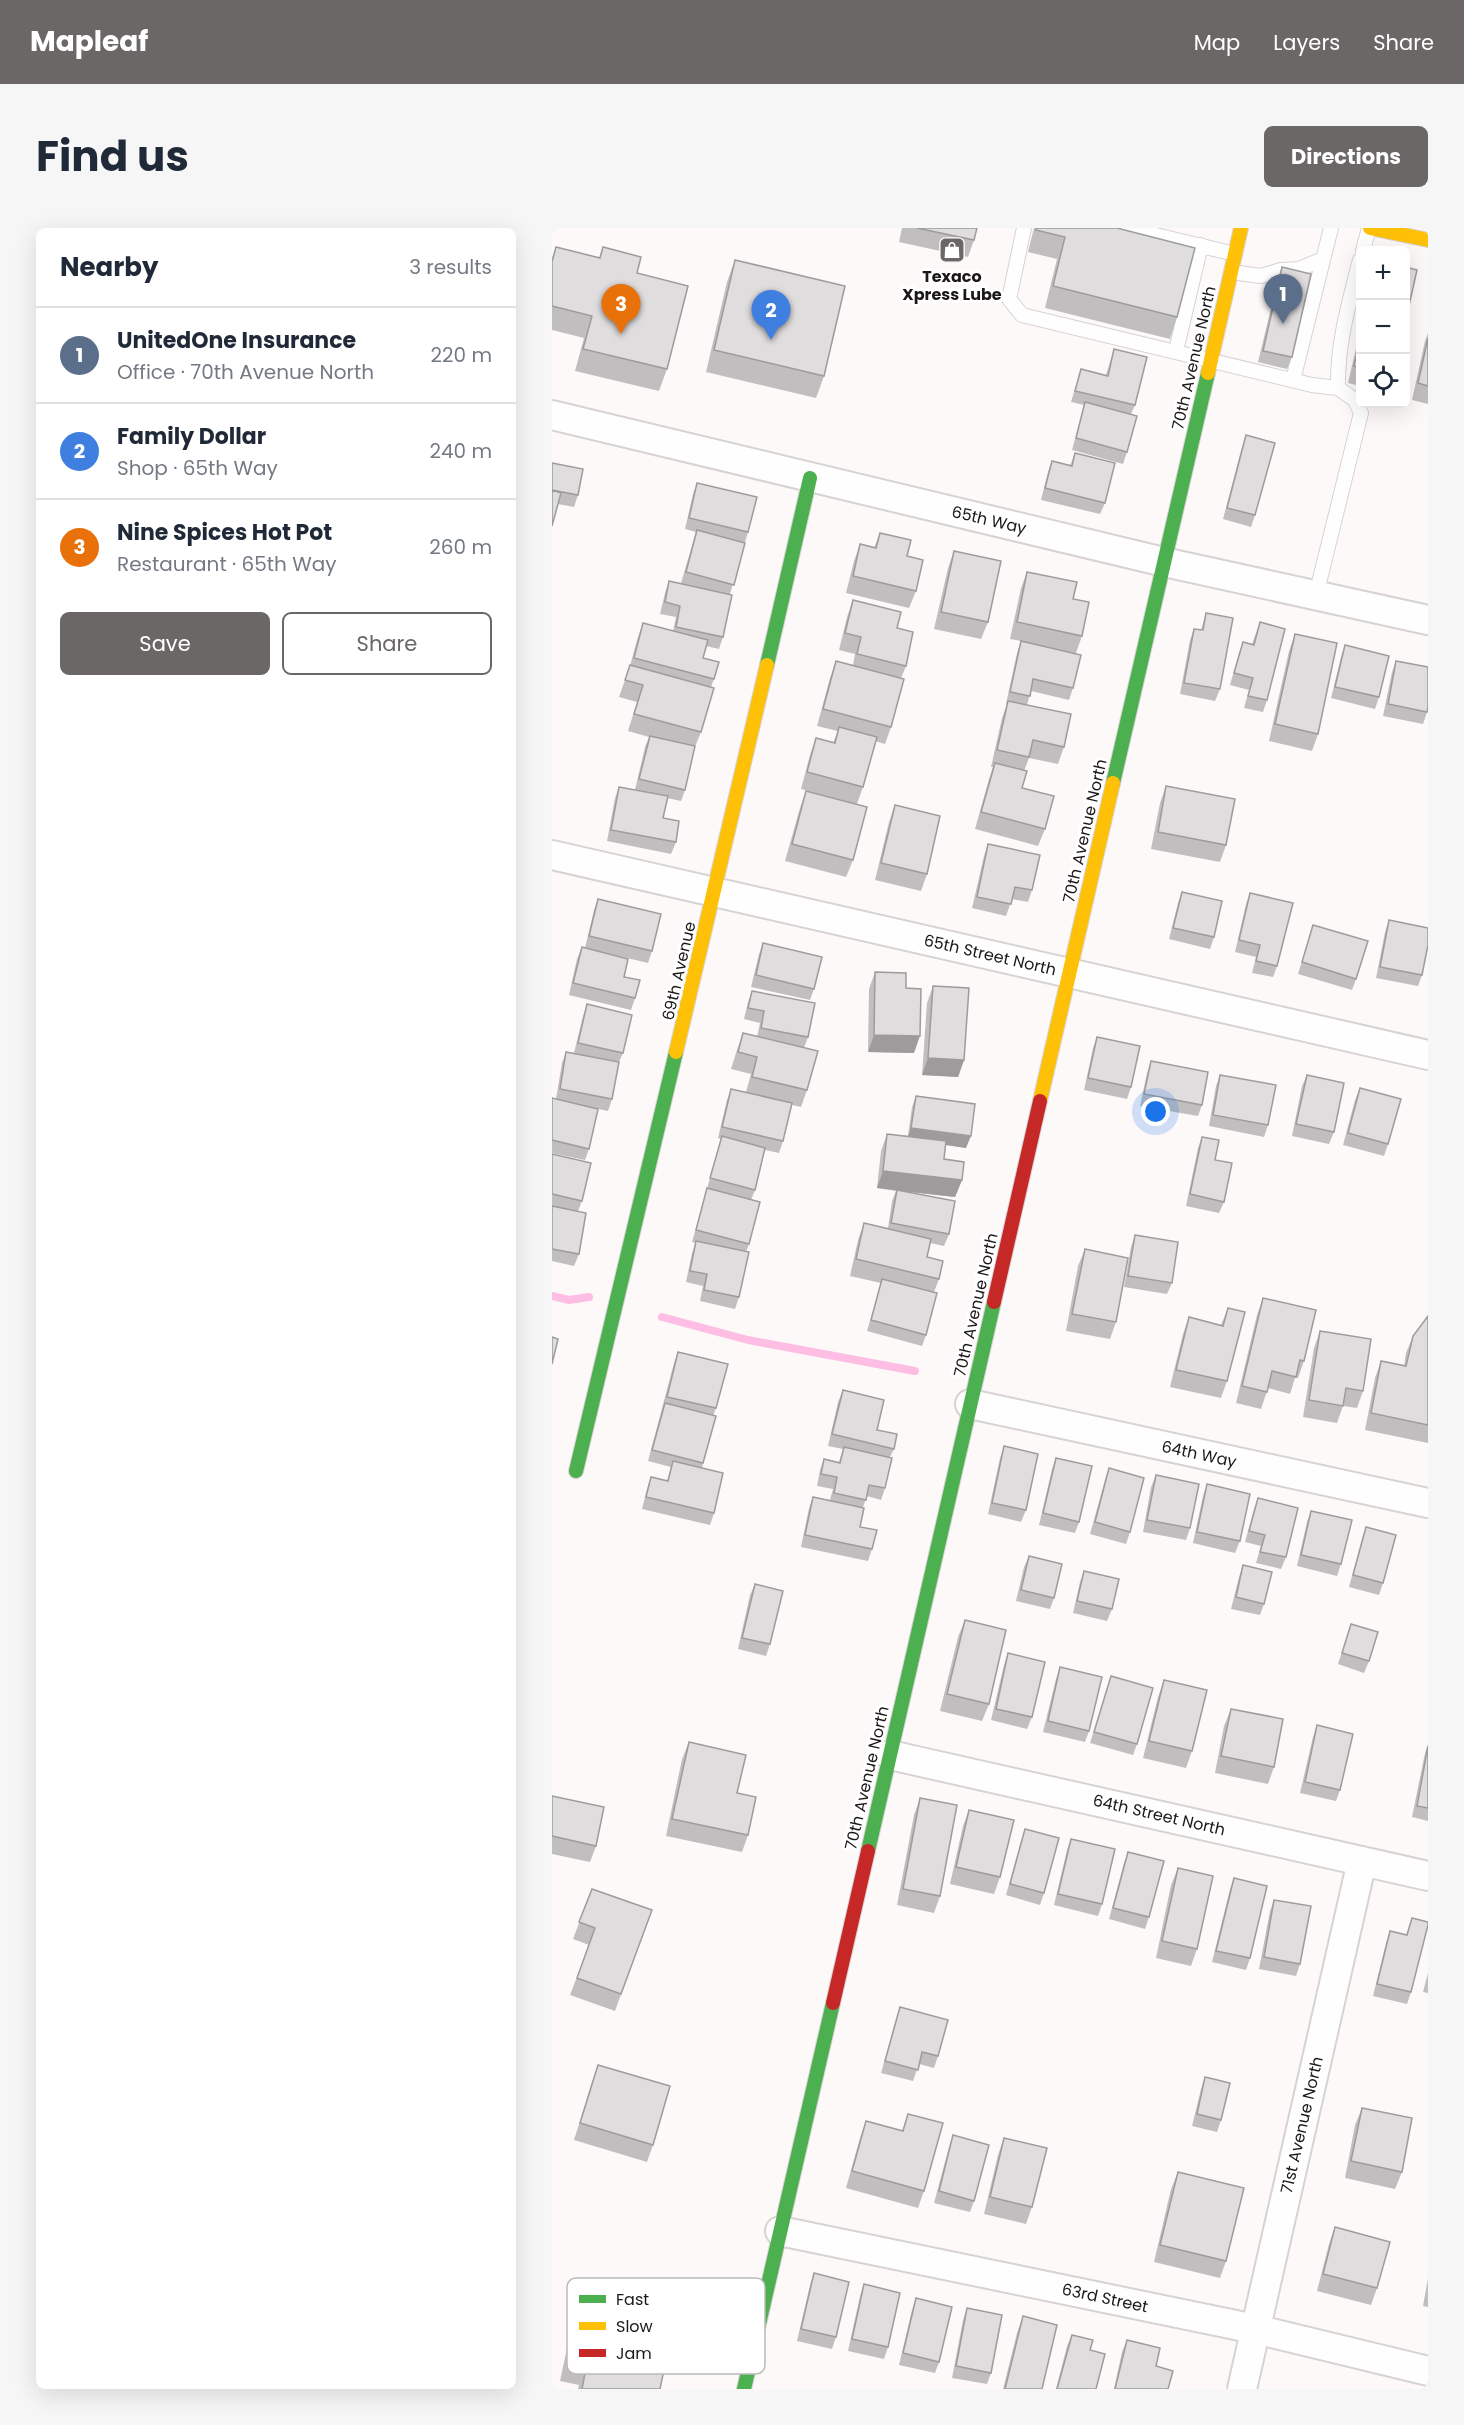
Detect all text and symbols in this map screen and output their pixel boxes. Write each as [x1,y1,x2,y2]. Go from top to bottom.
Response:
text: Mapleaf [30,22,148,61]
text: Map [1194,28,1240,57]
text: Layers [1273,28,1340,57]
text: Share [1373,28,1434,57]
button: Directions [1264,126,1428,187]
text: Find us [36,127,189,186]
shop icon: Texaco Xpress Lube [937,235,967,265]
map controls [1356,246,1410,408]
button: + [1356,246,1410,300]
text: Nearby [60,249,158,285]
text: 3 results [409,253,492,281]
place label: Texaco Xpress Lube [902,265,1002,306]
pin: 1 [1264,274,1302,324]
street label: 70th Avenue North [1166,284,1222,432]
pin: 3 [602,285,640,334]
pin: 2 [752,291,790,340]
button: − [1356,300,1410,354]
text: UnitedOne Insurance [117,325,356,356]
text: 1 [76,341,83,369]
text: 220 m [431,341,492,369]
button: locate [1356,354,1410,408]
text: Office · 70th Avenue North [117,358,374,386]
text: Family Dollar [117,421,266,452]
text: 2 [74,437,85,465]
text: 240 m [429,437,492,465]
text: Shop · 65th Way [117,454,278,482]
street label: 65th Way [949,500,1029,540]
text: Nine Spices Hot Pot [117,517,332,548]
text: 3 [73,533,86,561]
text: 260 m [429,533,492,561]
text: Restaurant · 65th Way [117,550,337,578]
button: Save [60,612,270,675]
button: Share [282,612,492,675]
street label: 70th Avenue North [1057,757,1113,905]
street label: 69th Avenue [656,919,702,1023]
street label: 65th Street North [922,929,1058,981]
your location [1141,1097,1170,1126]
street label: 70th Avenue North [948,1231,1004,1379]
street label: 64th Way [1159,1435,1239,1473]
street label: 70th Avenue North [839,1704,895,1852]
street label: 64th Street North [1091,1789,1227,1841]
street label: 71st Avenue North [1275,2054,1329,2196]
legend [567,2278,765,2374]
street label: 63rd Street [1060,2278,1150,2318]
text: Fast [616,2288,649,2311]
text: Slow [616,2315,653,2338]
text: Jam [616,2342,652,2365]

